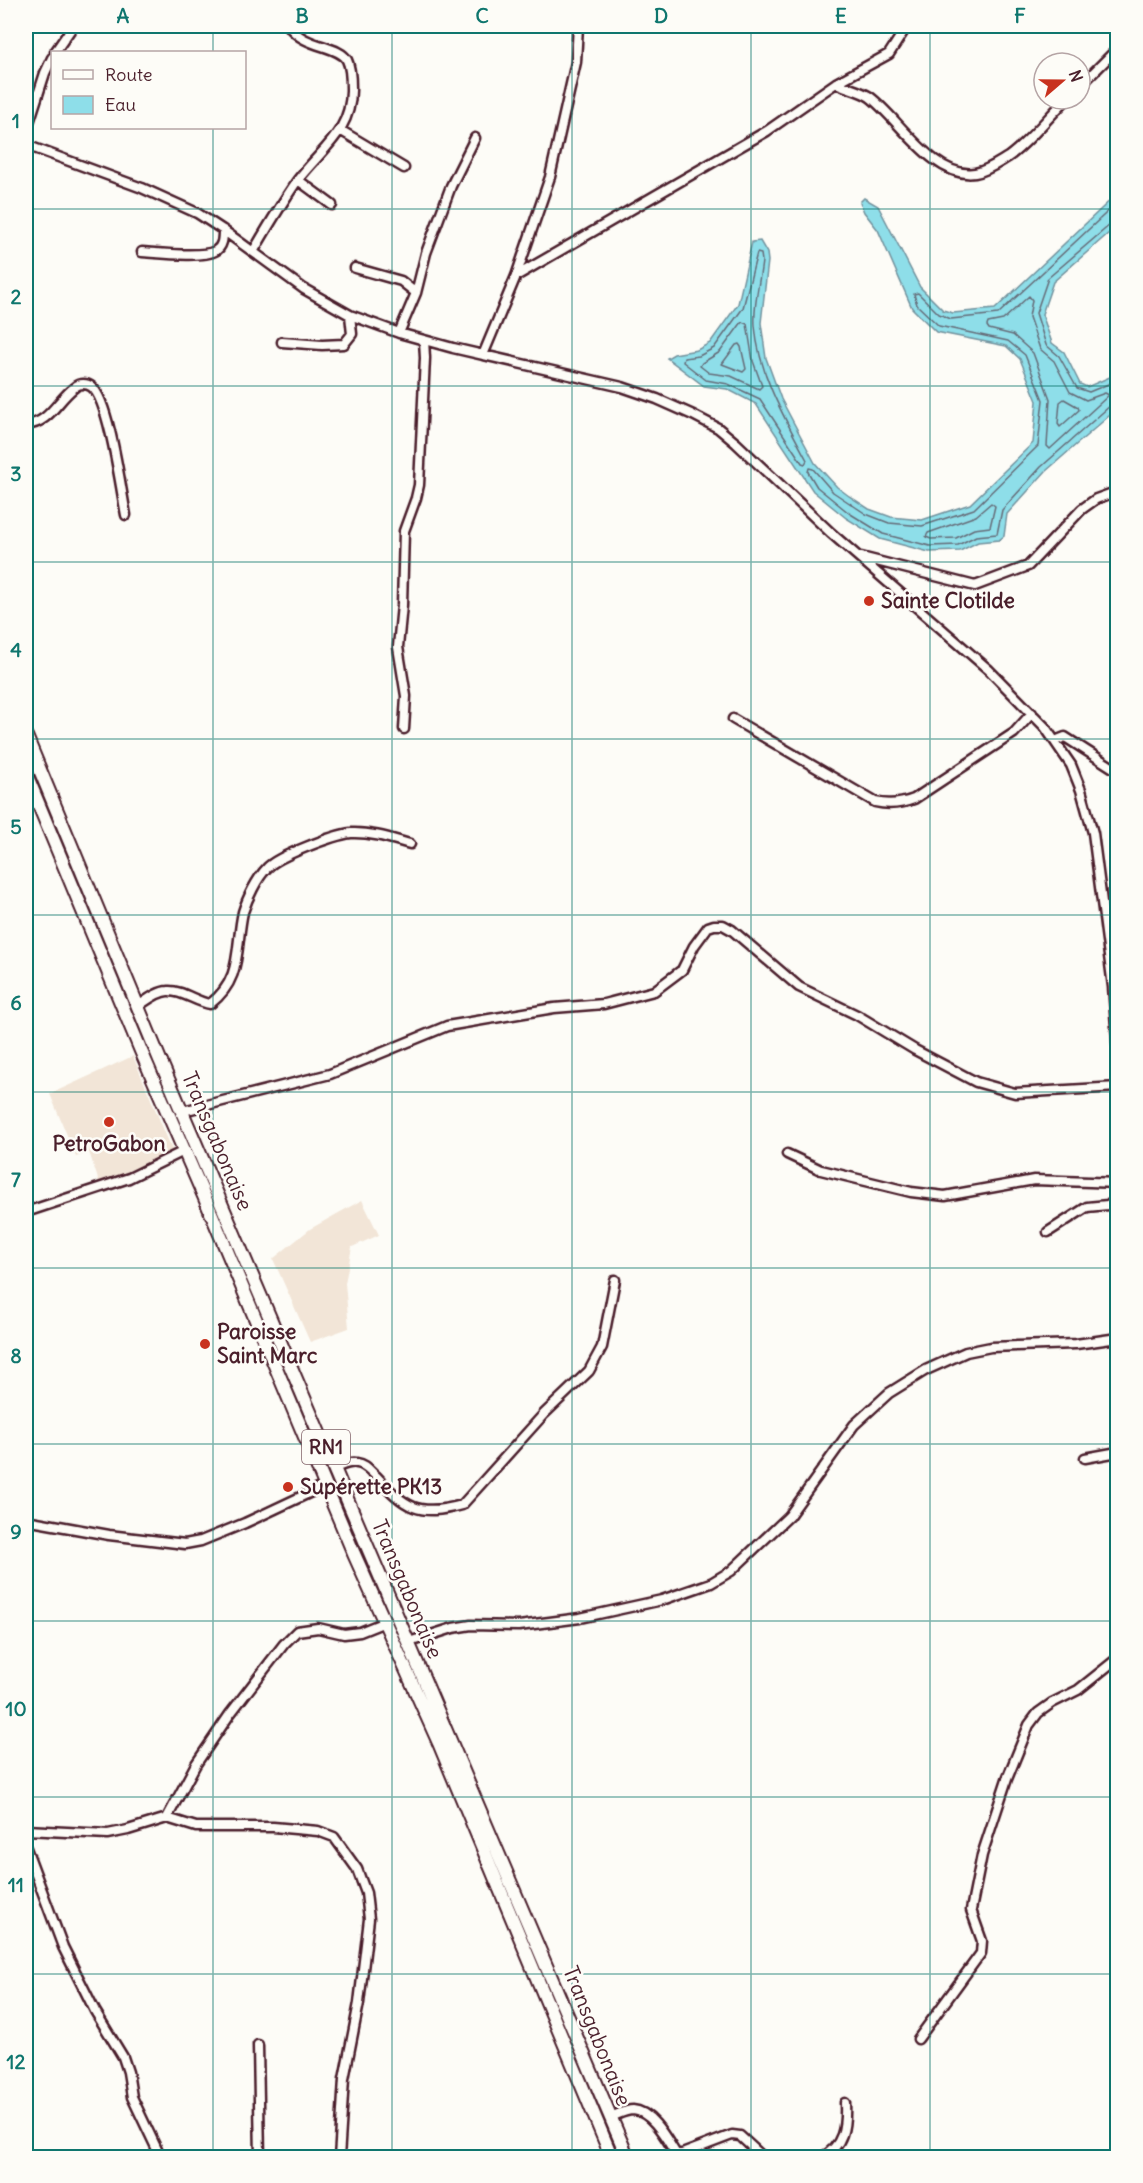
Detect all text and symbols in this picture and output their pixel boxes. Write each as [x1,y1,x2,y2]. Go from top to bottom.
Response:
text: A [117,3,130,28]
text: B [295,3,309,28]
text: C [475,3,489,28]
text: D [654,3,668,28]
text: E [835,3,847,28]
text: F [1014,3,1026,28]
legend [51,51,246,129]
north arrow [1032,51,1092,111]
text: Route [105,63,153,86]
text: N [1065,67,1087,84]
text: Eau [105,93,136,116]
text: 1 [12,108,20,133]
text: 2 [11,284,22,309]
text: 3 [10,461,22,486]
place label: Sainte Clotilde [881,587,1015,614]
marker: Sainte Clotilde [862,594,876,608]
text: 4 [10,637,22,662]
text: 5 [10,814,22,839]
text: 6 [10,990,22,1015]
street label: Transgabonaise [176,1067,259,1214]
marker: PetroGabon [102,1115,116,1129]
place label: PetroGabon [52,1130,166,1157]
text: 7 [11,1167,21,1192]
place label: Paroisse Saint Marc [217,1318,318,1369]
marker: Paroisse Saint Marc [198,1337,212,1351]
text: 8 [10,1343,22,1368]
road number: RN1 [302,1430,350,1464]
place label: Supérette PK13 [300,1473,442,1500]
marker: Supérette PK13 [281,1480,295,1494]
street label: Transgabonaise [366,1515,449,1662]
text: 9 [10,1519,22,1544]
text: 10 [5,1696,27,1721]
text: 11 [8,1872,24,1897]
street label: Transgabonaise [557,1962,638,2110]
text: 12 [7,2049,25,2074]

